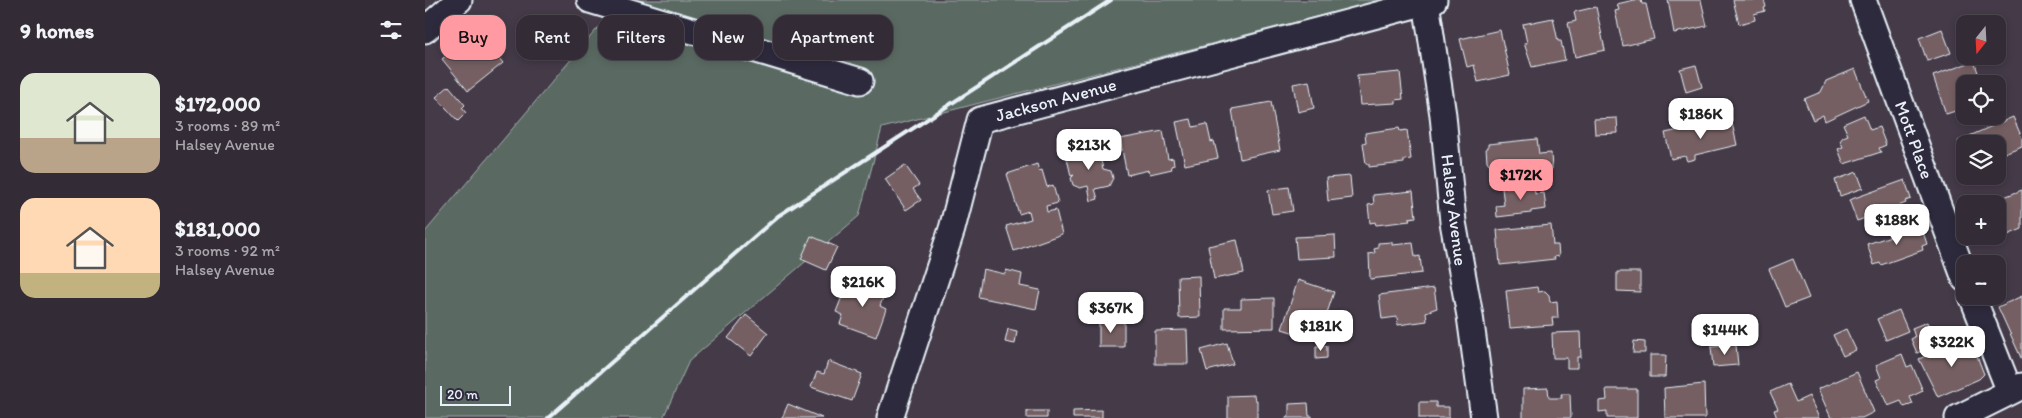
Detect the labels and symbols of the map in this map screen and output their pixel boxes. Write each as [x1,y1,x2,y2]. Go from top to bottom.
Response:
north arrow [1956,15,2006,65]
street label: Jackson Avenue [993,73,1119,127]
pin: $186K [1666,98,1736,140]
street label: Mott Place [1890,98,1938,182]
pin: $213K [1054,128,1124,171]
street label: Halsey Avenue [1436,153,1472,267]
pin: $172K [1486,158,1556,201]
pin: $188K [1862,204,1932,246]
pin: $216K [828,266,898,308]
pin: $367K [1076,292,1146,334]
pin: $181K [1286,310,1356,352]
pin: $144K [1690,314,1760,356]
pin: $322K [1917,326,1987,368]
scale bar [440,383,511,406]

